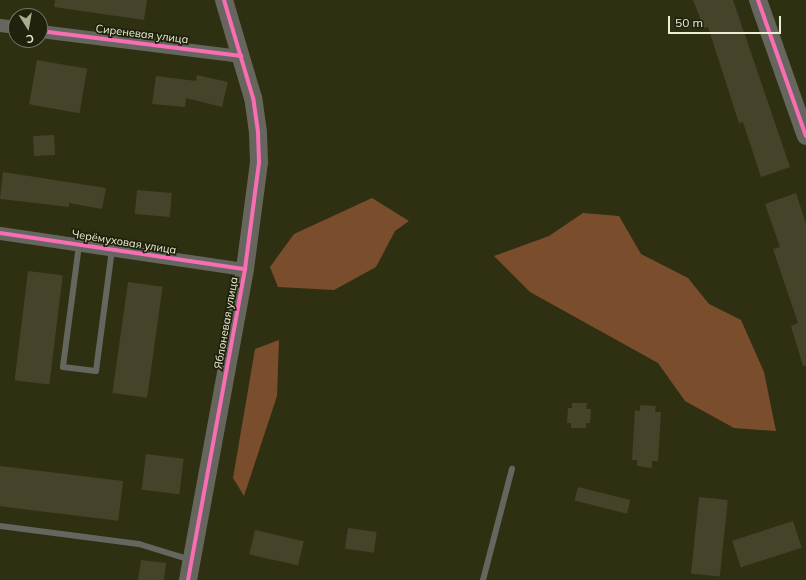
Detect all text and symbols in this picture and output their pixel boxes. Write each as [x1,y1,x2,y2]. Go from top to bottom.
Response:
north arrow [8,8,48,48]
scale bar [670,8,783,34]
text: 50 m [675,15,703,30]
street label: Сиреневая улица [95,22,189,46]
text: С [25,31,35,46]
street label: Черёмуховая улица [71,227,177,257]
street label: Яблоневая улица [211,276,241,370]

